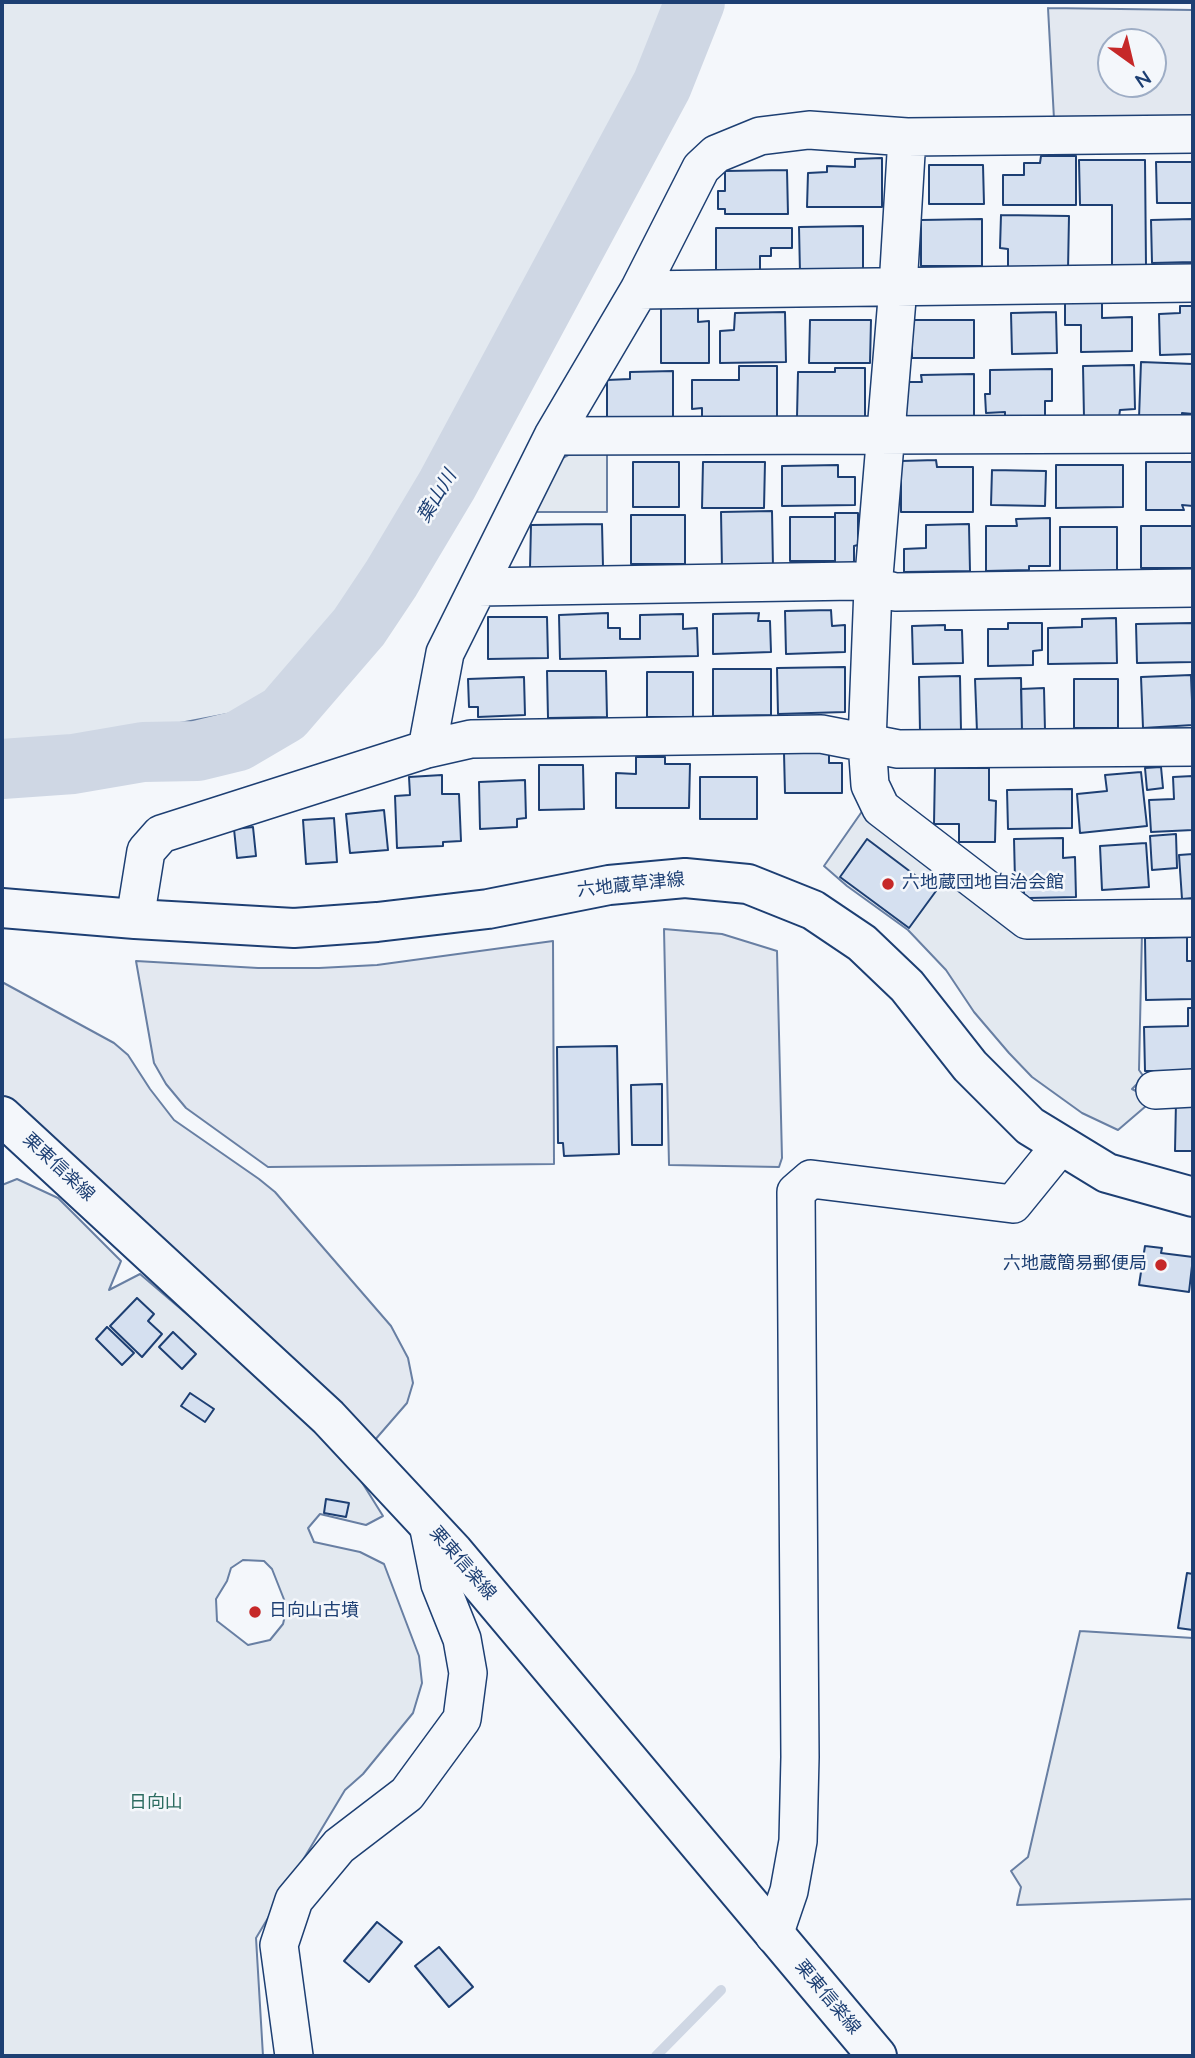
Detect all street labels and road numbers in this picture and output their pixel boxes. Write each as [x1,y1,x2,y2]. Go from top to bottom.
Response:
street label: 六地蔵草津線 [576,870,686,902]
street label: 栗東信楽線 [18,1129,98,1207]
street label: 栗東信楽線 [424,1523,500,1605]
street label: 栗東信楽線 [790,1957,864,2039]

